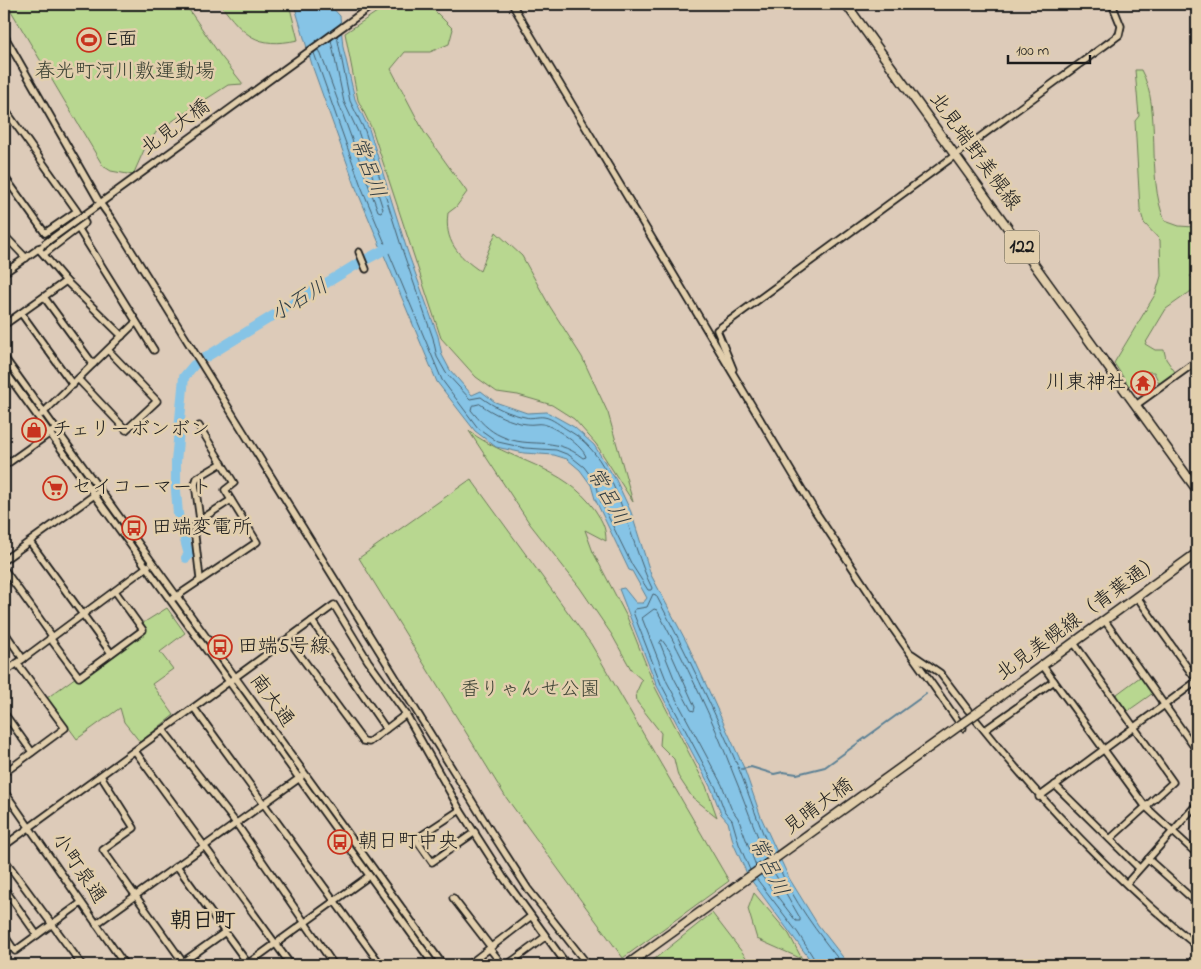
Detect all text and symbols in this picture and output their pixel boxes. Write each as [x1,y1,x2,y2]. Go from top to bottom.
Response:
place label: E面 [106,26,138,55]
sports icon: E面 [76,27,102,53]
scale bar [1008,32,1091,64]
text: 100 m [1016,40,1049,62]
park label: 春光町河川敷運動場 [35,58,215,87]
street label: 北見端野美幌線 [921,87,1027,217]
street label: 北見大橋 [135,93,217,163]
water label: 常呂川 [342,133,392,203]
road number: 122 [1004,230,1040,264]
water label: 小石川 [265,272,335,330]
place label: 川東神社 [1046,369,1126,398]
temple icon: 川東神社 [1130,370,1156,396]
place label: チェリーボンボン [52,416,210,445]
shop icon: チェリーボンボン [21,417,47,443]
water label: 常呂川 [579,462,635,532]
place label: セイコーマート [72,474,212,503]
supermarket icon: セイコーマート [42,475,68,501]
place label: 田端変電所 [152,514,252,543]
bus stop icon: 田端変電所 [121,515,147,541]
street label: 北見美幌線（青葉通） [991,547,1169,689]
place label: 田端5号線 [238,633,329,662]
bus stop icon: 田端5号線 [207,634,233,660]
street label: 南大通 [242,668,300,734]
park label: 香りゃんせ公園 [460,676,600,705]
street label: 見晴大橋 [778,772,860,842]
street label: 小町泉通 [44,828,112,910]
place label: 朝日町中央 [358,828,458,857]
bus stop icon: 朝日町中央 [327,829,353,855]
water label: 常呂川 [741,832,795,902]
district label: 朝日町 [170,906,236,938]

